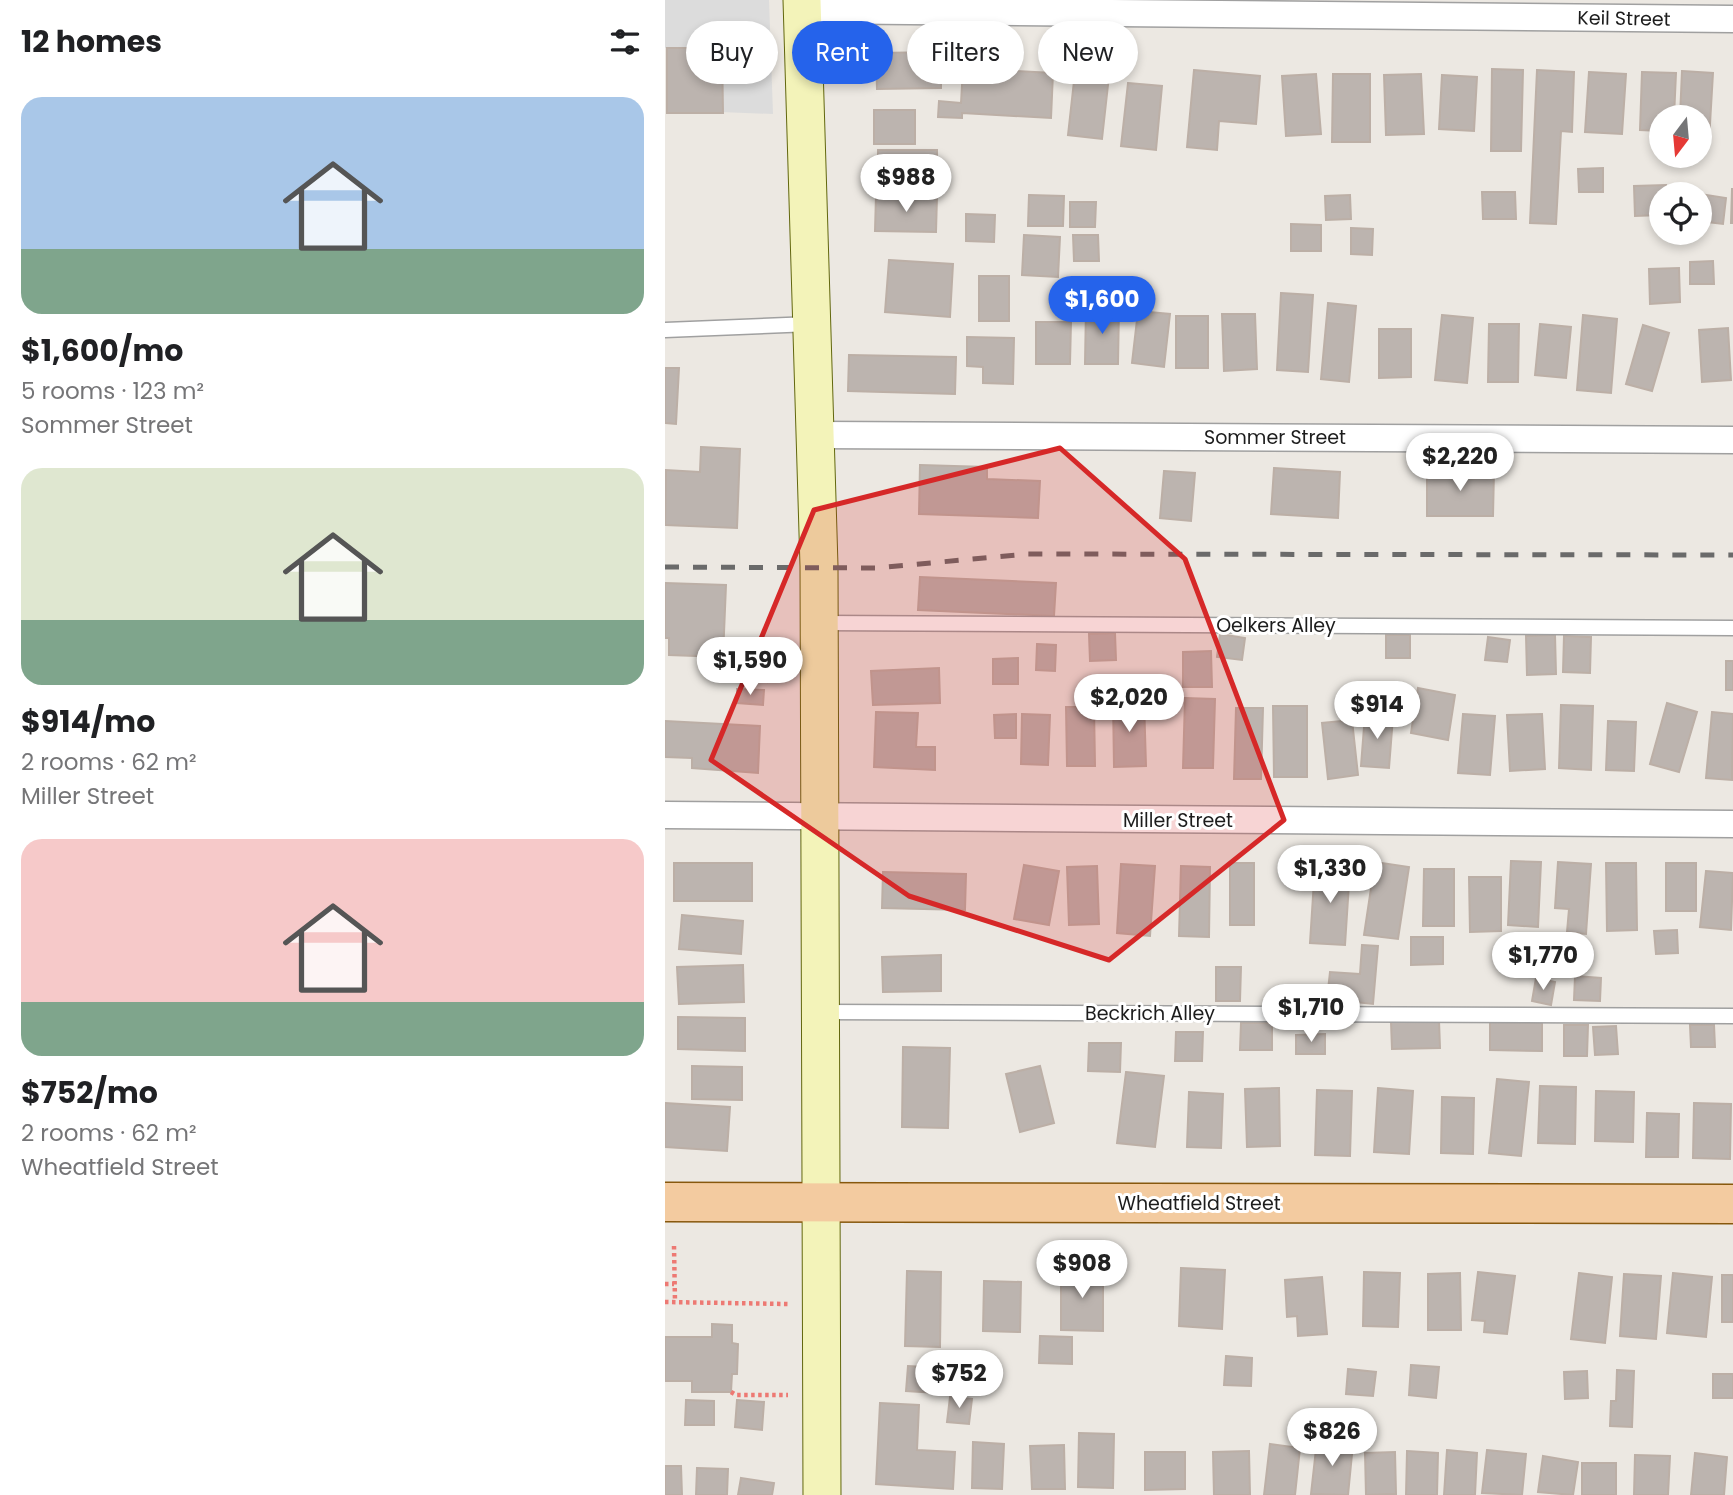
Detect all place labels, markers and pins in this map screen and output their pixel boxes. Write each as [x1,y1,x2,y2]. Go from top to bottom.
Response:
pin: $988 [865,154,947,214]
pin: $1,600 [1045,276,1159,336]
pin: $2,220 [1403,434,1517,493]
pin: $1,590 [693,638,807,697]
pin: $2,020 [1072,674,1186,734]
pin: $914 [1336,682,1418,741]
pin: $1,330 [1273,846,1387,905]
pin: $1,770 [1486,932,1600,992]
pin: $1,710 [1254,984,1368,1044]
pin: $908 [1041,1240,1123,1300]
pin: $752 [918,1350,1000,1410]
pin: $826 [1291,1408,1373,1468]

